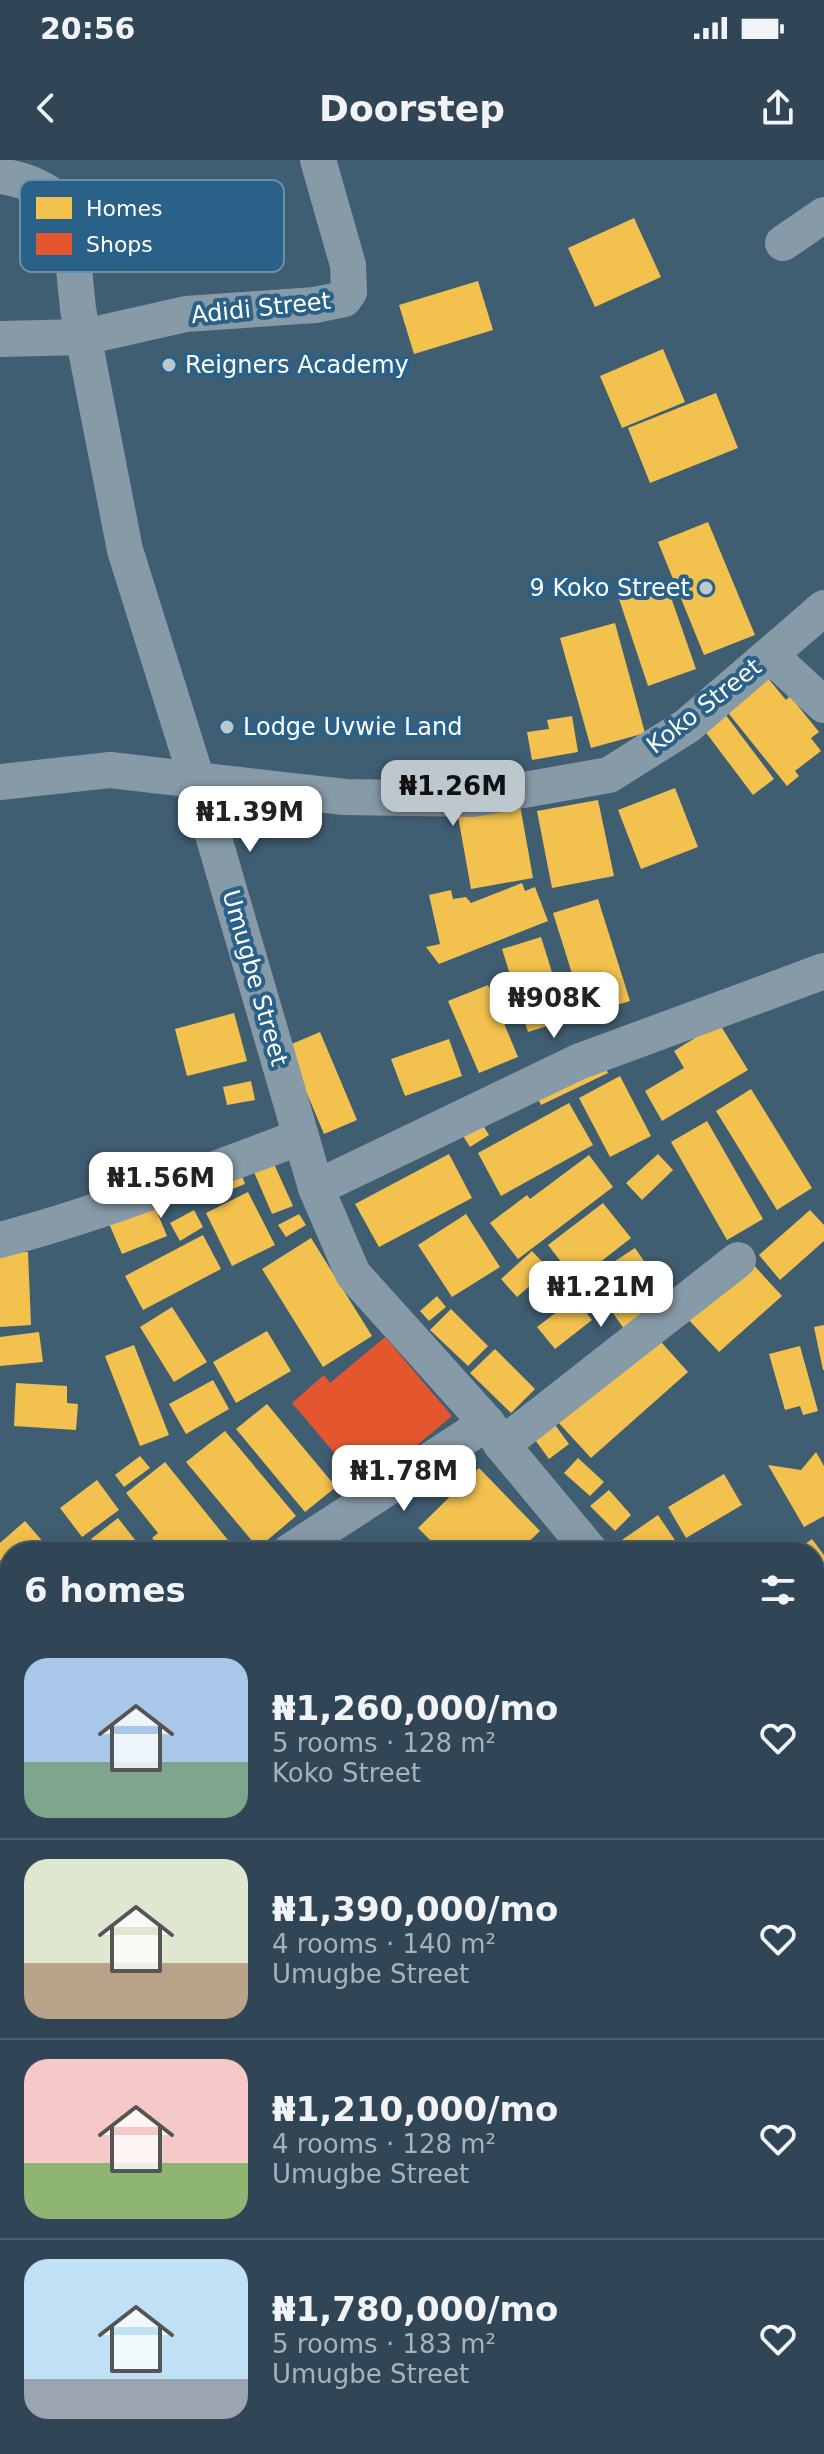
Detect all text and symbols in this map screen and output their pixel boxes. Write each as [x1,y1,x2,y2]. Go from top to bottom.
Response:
text: 20:56 [40,11,136,46]
icon: back [24,86,68,130]
icon: share [756,86,800,130]
text: Doorstep [319,88,505,129]
legend [20,180,284,272]
text: Homes [86,196,162,221]
text: Shops [86,232,153,257]
street label: Adidi Street [190,287,332,329]
place label: Reigners Academy [185,351,409,379]
marker: Reigners Academy [160,356,178,374]
place label: 9 Koko Street [530,574,690,602]
marker: 9 Koko Street [697,579,715,597]
street label: Koko Street [641,653,767,759]
place label: Lodge Uvwie Land [243,713,462,741]
marker: Lodge Uvwie Land [218,718,236,736]
pin: ₦1.26M [388,760,518,828]
text: ₦1.26M [399,771,507,801]
pin: ₦1.39M [185,786,315,854]
text: ₦1.39M [196,797,304,827]
street label: Umugbe Street [216,887,294,1069]
pin: ₦908K [498,972,610,1040]
text: ₦908K [508,983,600,1013]
pin: ₦1.56M [96,1152,226,1220]
text: ₦1.56M [107,1163,215,1193]
pin: ₦1.21M [536,1261,666,1329]
text: ₦1.21M [547,1272,655,1302]
pin: ₦1.78M [339,1445,469,1513]
text: ₦1.78M [350,1456,458,1486]
icon: filters [756,1568,800,1612]
text: 6 homes [24,1570,186,1610]
text: ₦1,260,000/mo [272,1688,558,1728]
icon: home [88,1690,184,1786]
icon: heart [756,1716,800,1760]
text: 5 rooms · 128 m² [272,1728,496,1758]
text: Koko Street [272,1758,421,1788]
text: ₦1,390,000/mo [272,1889,558,1929]
icon: home [88,1891,184,1987]
icon: heart [756,1917,800,1961]
text: 4 rooms · 140 m² [272,1929,496,1959]
text: Umugbe Street [272,1959,469,1989]
text: ₦1,210,000/mo [272,2089,558,2129]
icon: home [88,2091,184,2187]
icon: heart [756,2117,800,2161]
text: 4 rooms · 128 m² [272,2129,496,2159]
text: Umugbe Street [272,2159,469,2189]
text: ₦1,780,000/mo [272,2289,558,2329]
icon: home [88,2291,184,2387]
icon: heart [756,2317,800,2361]
text: 5 rooms · 183 m² [272,2329,496,2359]
text: Umugbe Street [272,2359,469,2389]

